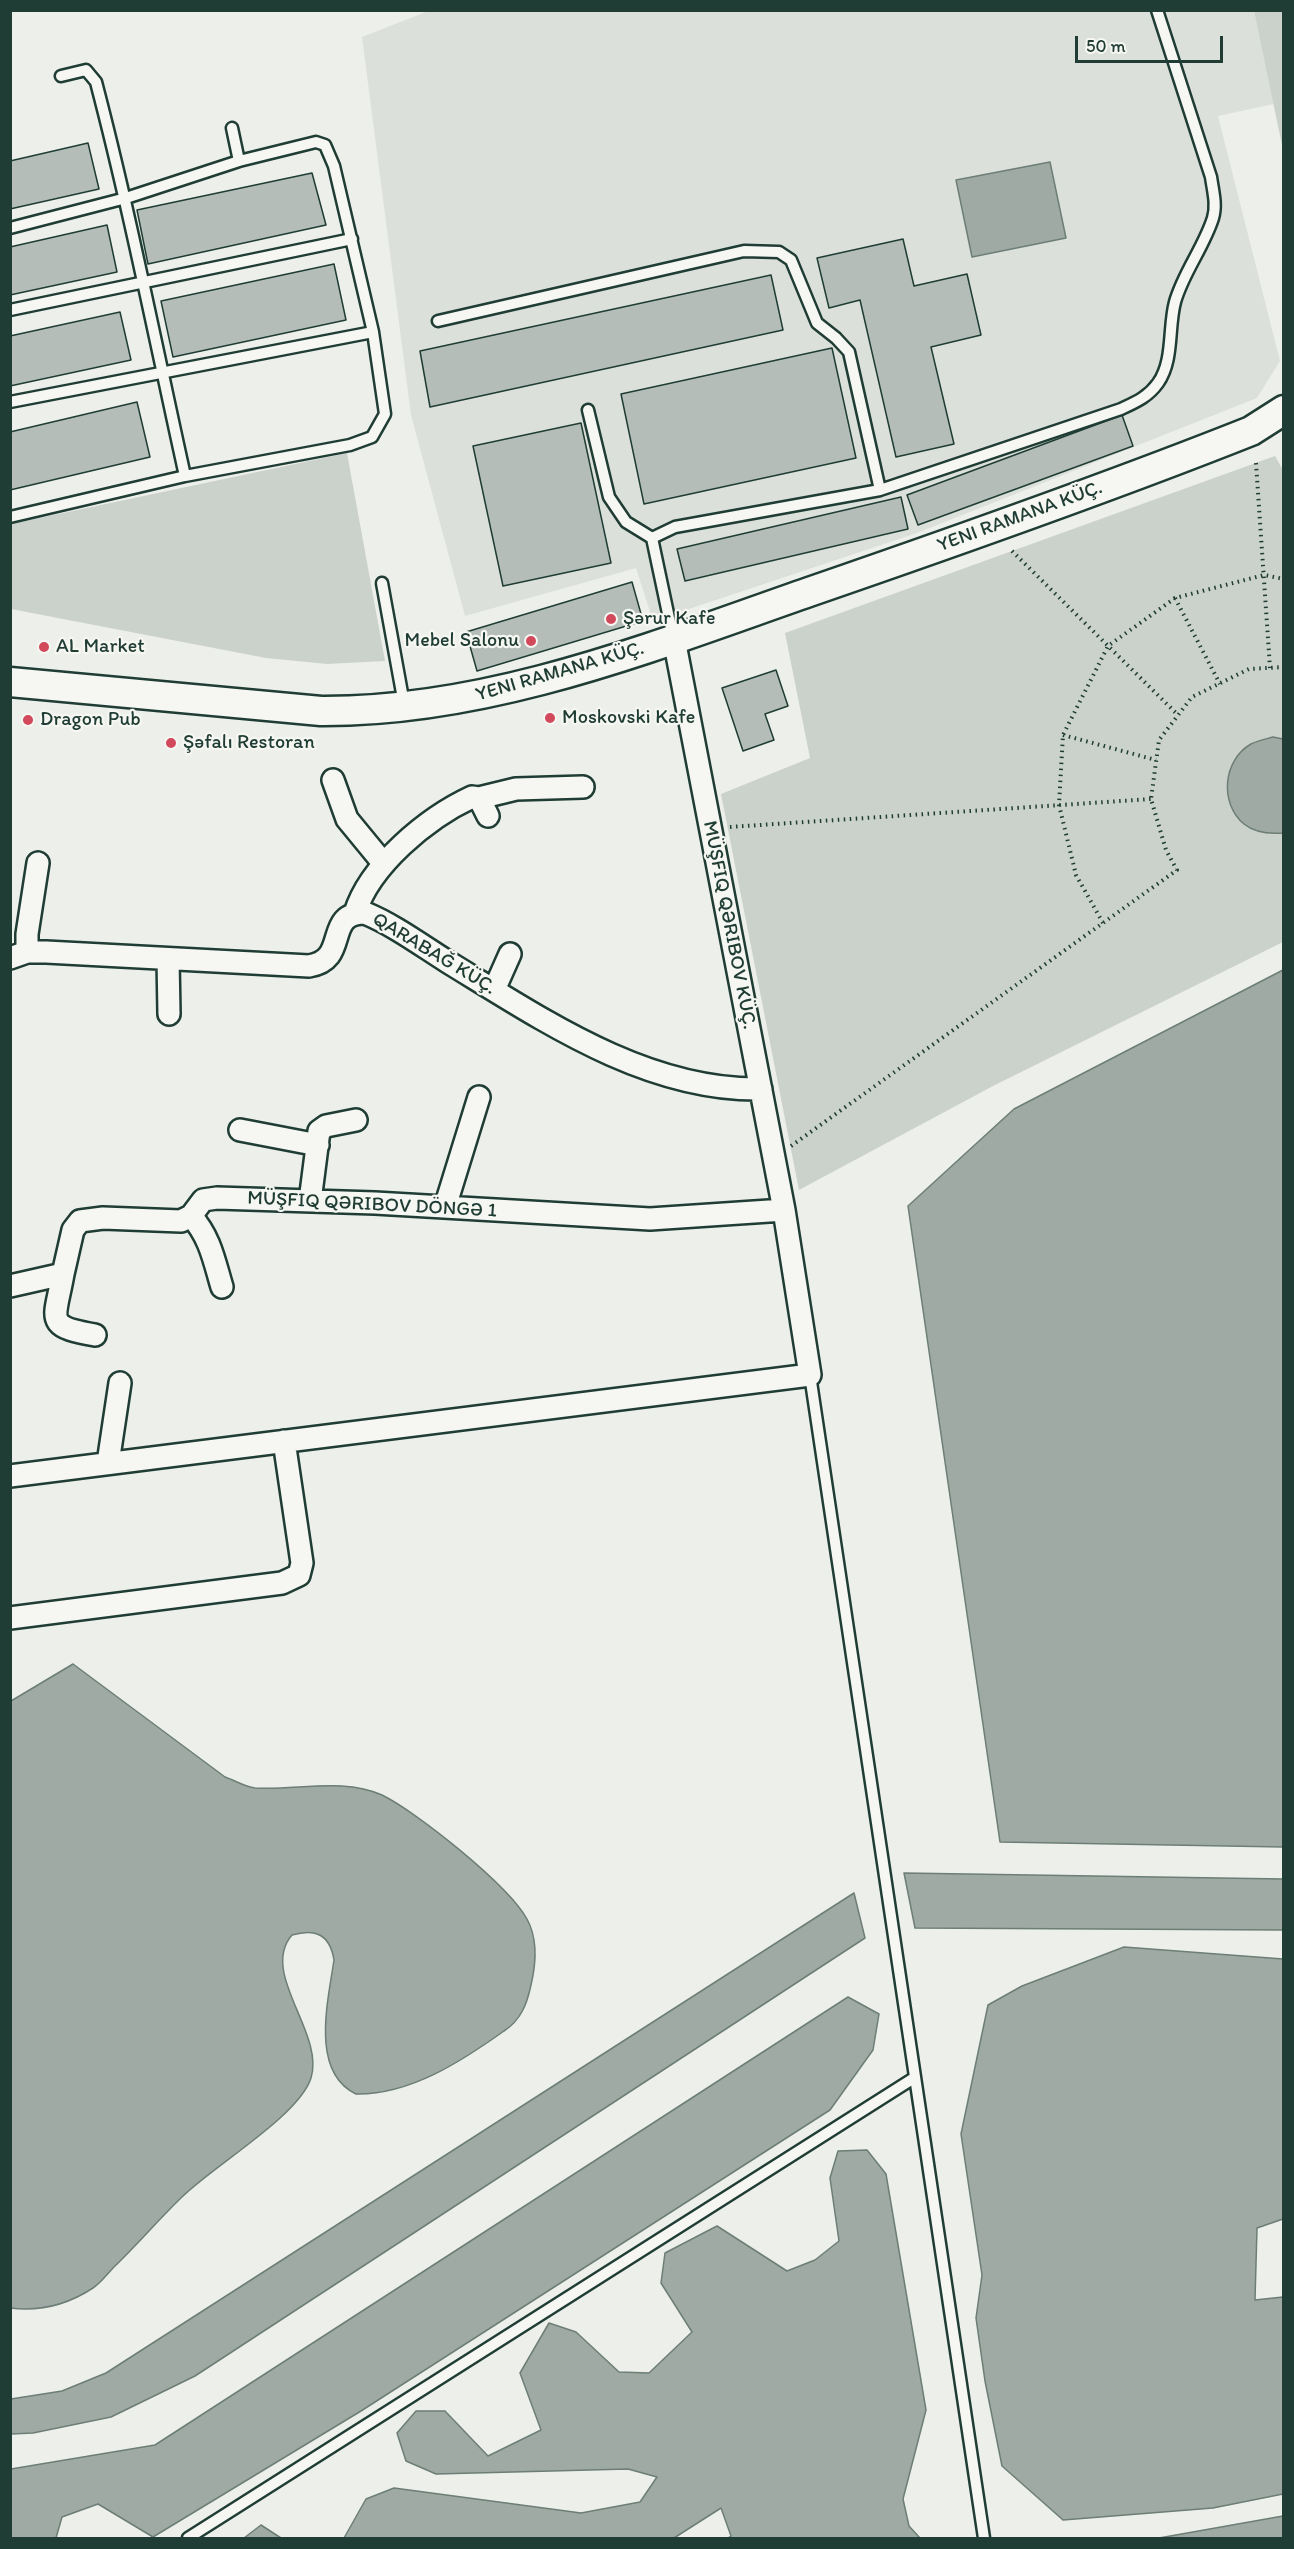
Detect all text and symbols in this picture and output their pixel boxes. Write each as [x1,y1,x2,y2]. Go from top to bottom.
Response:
scale bar [1078,24,1226,62]
text: 50 m [1086,35,1126,57]
street label: YENI RAMANA KÜÇ. [934,476,1106,558]
place label: Şərur Kafe [623,607,715,631]
marker: Şərur Kafe [604,612,618,626]
place label: Mebel Salonu [404,629,519,653]
marker: Mebel Salonu [524,634,538,648]
place label: AL Market [56,635,145,659]
street label: YENI RAMANA KÜÇ. [473,636,647,708]
marker: AL Market [37,640,51,654]
place label: Moskovski Kafe [562,706,695,730]
place label: Dragon Pub [40,708,141,732]
marker: Moskovski Kafe [543,711,557,725]
marker: Dragon Pub [21,713,35,727]
place label: Şəfalı Restoran [183,731,315,755]
marker: Şəfalı Restoran [164,736,178,750]
street label: MÜŞFIQ QƏRIBOV KÜÇ. [697,819,761,1031]
street label: QARABAĞ KÜÇ. [368,908,500,1000]
street label: MÜŞFIQ QƏRIBOV DÖNGƏ 1 [247,1186,497,1224]

